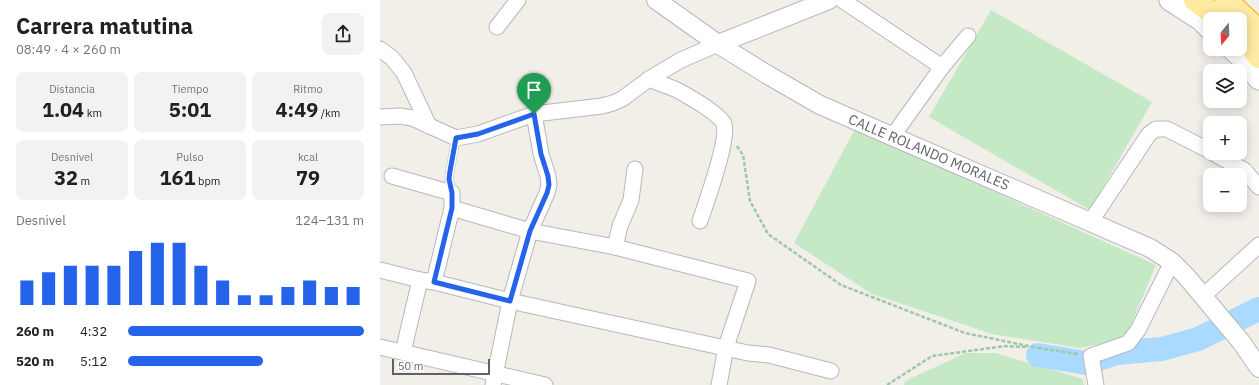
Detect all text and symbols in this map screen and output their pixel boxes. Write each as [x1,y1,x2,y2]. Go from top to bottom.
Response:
text: Carrera matutina [16,11,193,40]
north arrow [1203,12,1247,56]
map controls [1203,12,1247,212]
button: share [322,13,364,55]
text: 08:49 · 4 × 260 m [16,41,121,58]
button: layers [1203,64,1247,108]
pin [517,73,551,114]
icon: arrive [523,79,545,101]
text: Distancia [49,82,95,96]
text: Tiempo [171,82,209,96]
text: Ritmo [293,82,323,96]
text: 1.04 [42,96,84,123]
text: 5:01 [169,96,211,123]
text: 4:49 [276,96,318,123]
text: km [84,106,102,120]
text: /km [318,106,340,120]
street label: CALLE ROLANDO MORALES [846,110,1012,194]
button: + [1203,116,1247,160]
text: Desnivel [51,150,93,164]
text: Pulso [176,150,204,164]
text: kcal [298,150,318,164]
text: 32 [54,164,78,191]
text: 161 [160,164,196,191]
text: 79 [296,164,320,191]
button: − [1203,168,1247,212]
text: m [78,174,90,188]
text: bpm [196,174,220,188]
text: Desnivel [16,212,66,229]
text: 124–131 m [295,212,364,229]
text: 260 m [16,323,54,340]
text: 4:32 [80,323,107,340]
text: 520 m [16,353,54,370]
text: 5:12 [80,353,107,370]
scale bar [392,357,490,376]
text: 50 m [398,359,423,373]

